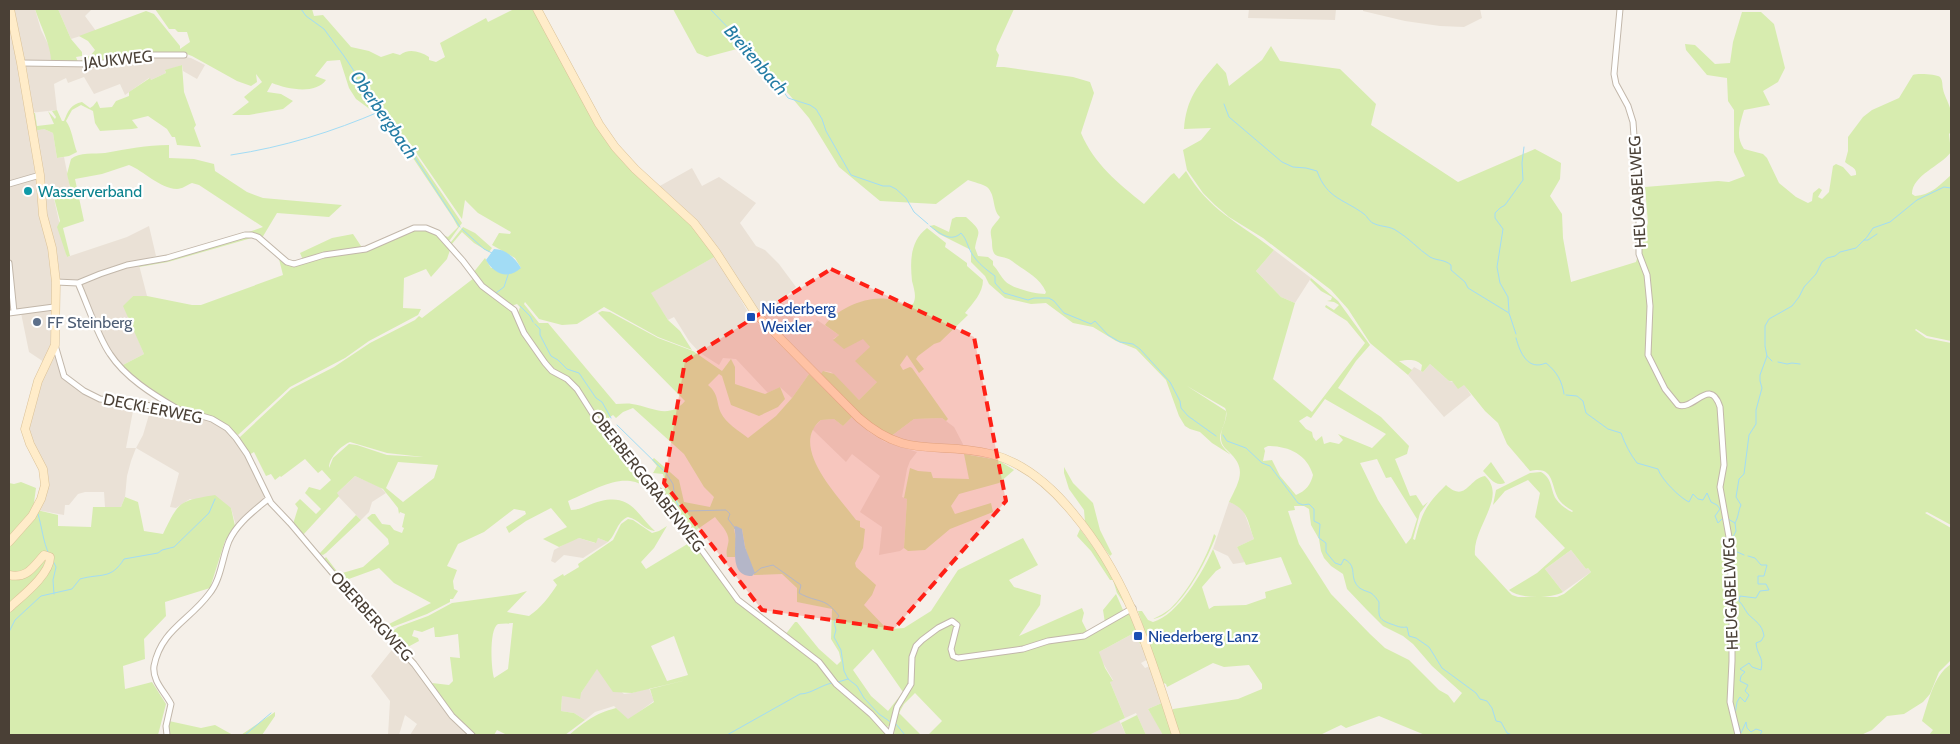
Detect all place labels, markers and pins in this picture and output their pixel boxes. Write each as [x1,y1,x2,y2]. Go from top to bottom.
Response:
place label: Wasserverband [38,182,142,201]
marker: Wasserverband [22,185,34,197]
place label: Niederberg Weixler [761,299,837,336]
marker: Niederberg Weixler [745,311,757,323]
place label: FF Steinberg [47,313,133,332]
marker: FF Steinberg [31,316,43,328]
place label: Niederberg Lanz [1148,627,1259,646]
marker: Niederberg Lanz [1132,630,1144,642]

